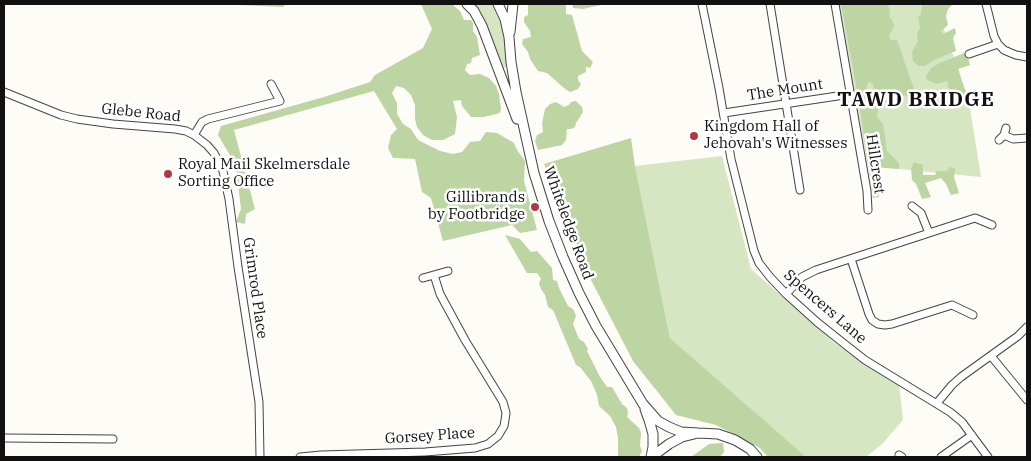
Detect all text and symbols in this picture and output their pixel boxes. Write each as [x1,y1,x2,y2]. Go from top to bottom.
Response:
street label: The Mount [746,75,824,105]
district label: TAWD BRIDGE [836,88,996,112]
street label: Glebe Road [100,100,182,126]
place label: Kingdom Hall of Jehovah's Witnesses [704,118,847,153]
marker: Kingdom Hall of Jehovah's Witnesses [688,130,700,142]
street label: Hillcrest [862,133,888,195]
place label: Royal Mail Skelmersdale Sorting Office [178,156,350,191]
street label: Whiteledge Road [539,164,597,282]
marker: Royal Mail Skelmersdale Sorting Office [162,168,174,180]
place label: Gillibrands by Footbridge [428,189,525,224]
marker: Gillibrands by Footbridge [529,201,541,213]
street label: Grimrod Place [239,236,271,340]
street label: Spencers Lane [780,266,870,348]
street label: Gorsey Place [384,424,476,448]

